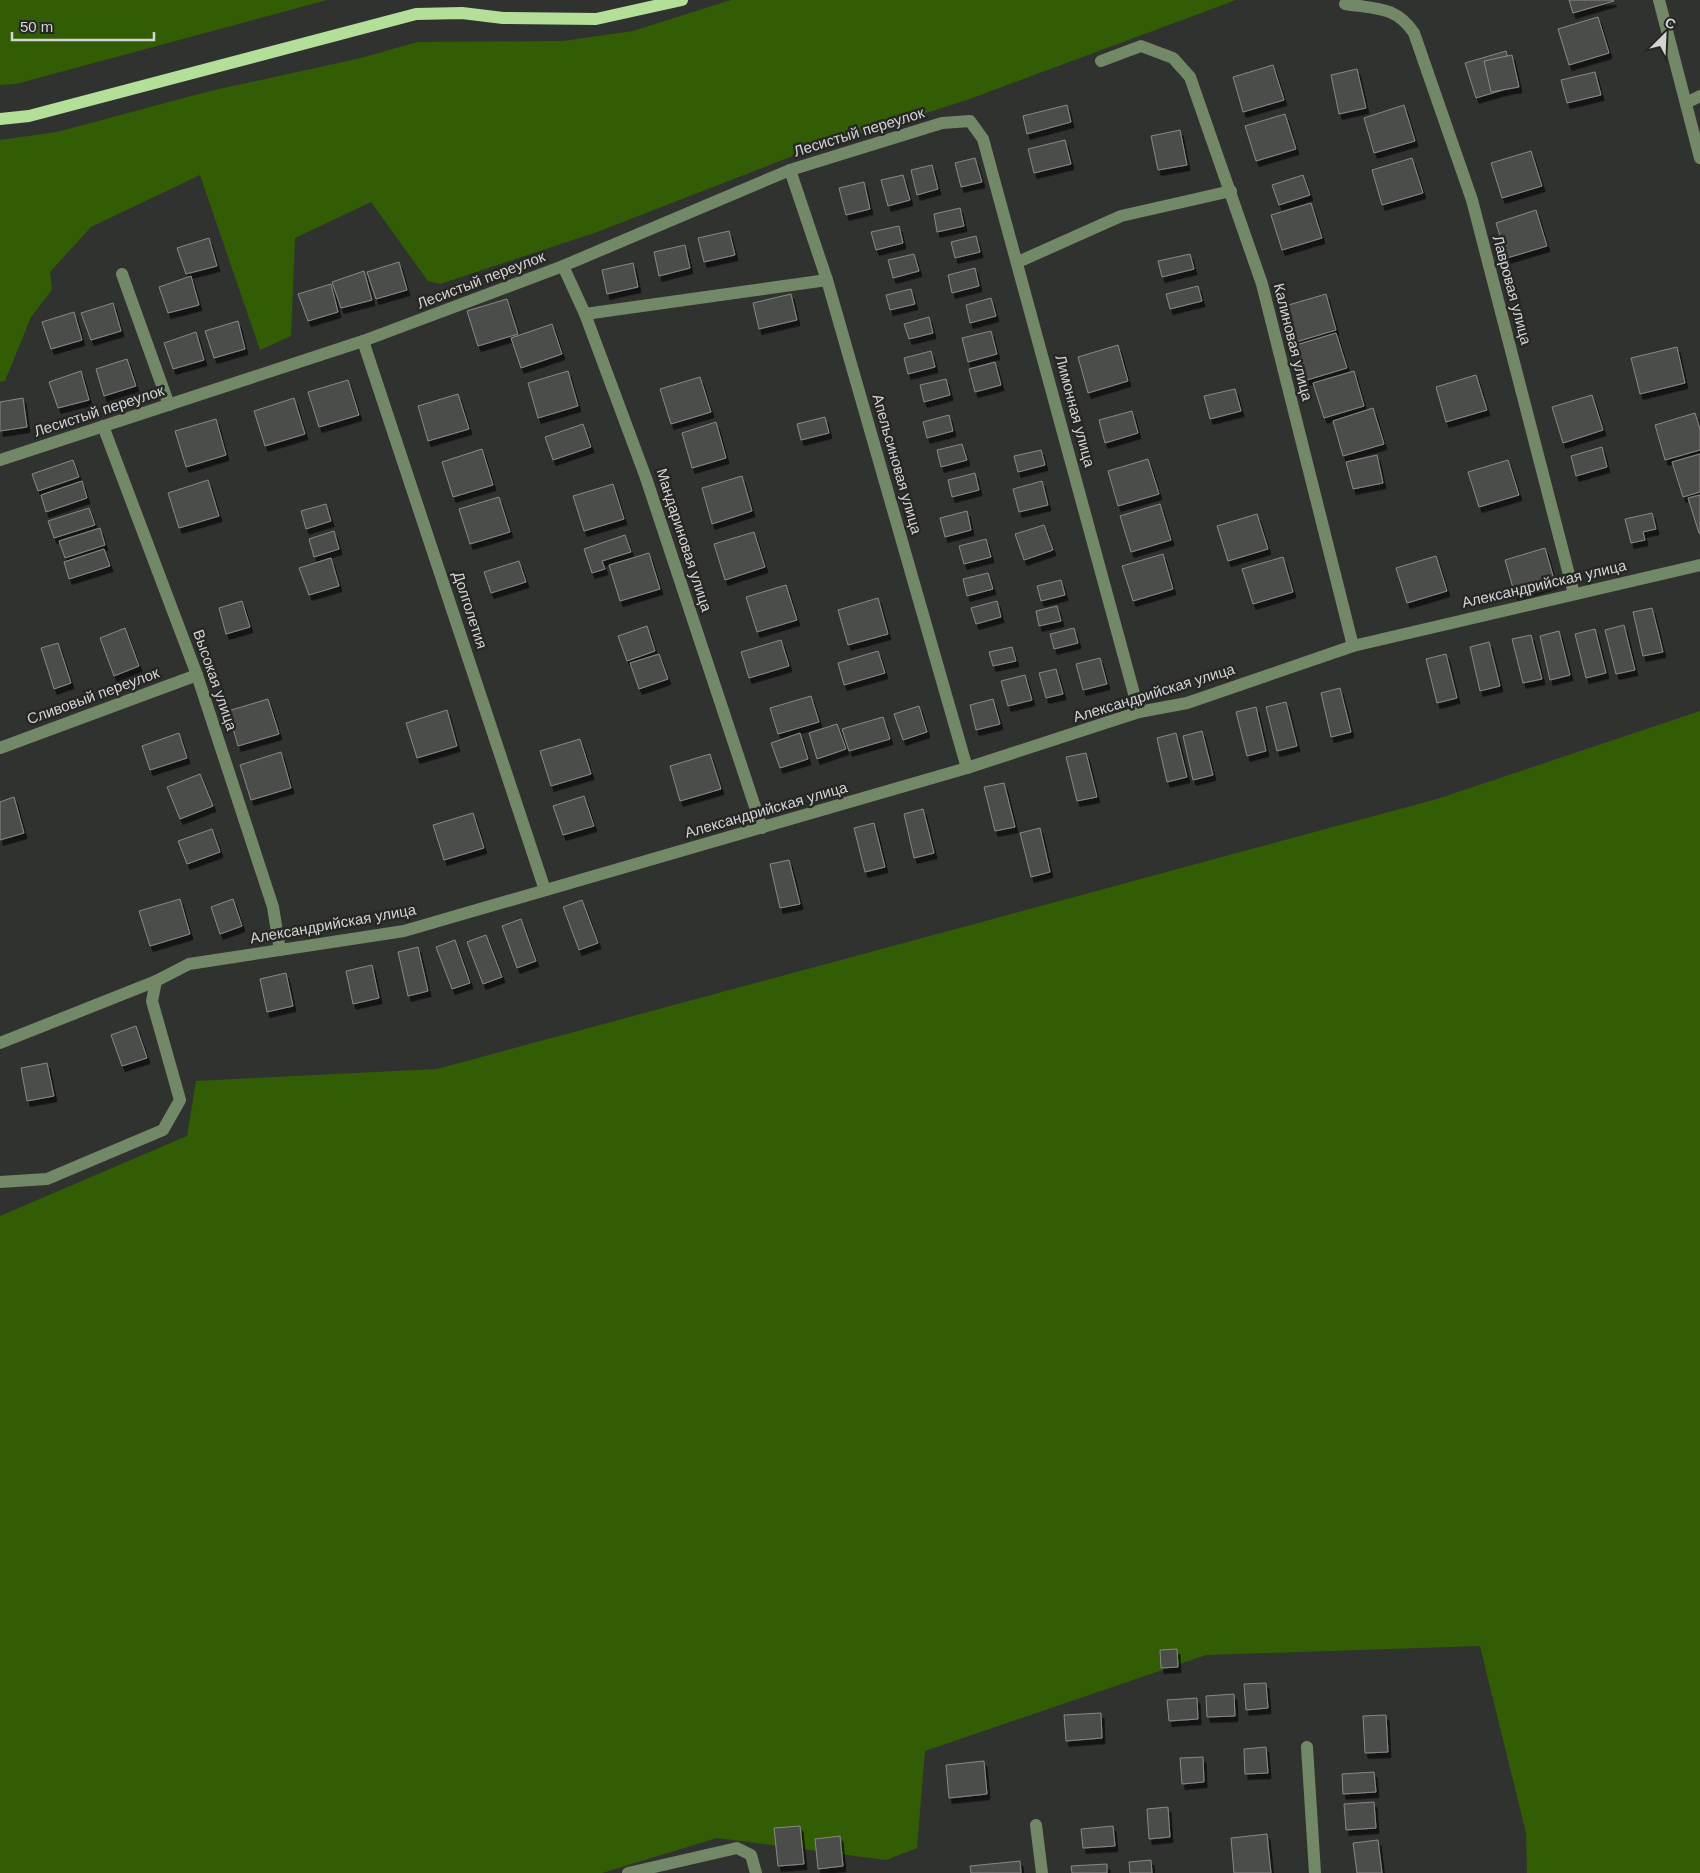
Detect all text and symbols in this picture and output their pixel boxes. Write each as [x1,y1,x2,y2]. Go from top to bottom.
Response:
scale bar [12,10,155,42]
north arrow [1640,10,1690,60]
text: С [1662,14,1678,32]
text: 50 m [20,18,53,35]
street label: Лесистый переулок [791,103,927,159]
street label: Лавровая улица [1490,233,1535,347]
street label: Лесистый переулок [414,247,548,312]
street label: Калиновая улица [1271,281,1316,403]
street label: Лимонная улица [1052,353,1099,469]
street label: Лесистый переулок [32,381,166,440]
street label: Апельсиновая улица [869,392,926,536]
street label: Мандариновая улица [653,466,716,614]
street label: Александрийская улица [1460,556,1628,611]
street label: Долголетия [450,569,491,651]
street label: Высокая улица [190,627,241,733]
street label: Александрийская улица [1071,660,1237,725]
street label: Сливовый переулок [24,664,162,727]
street label: Александрийская улица [683,778,850,841]
street label: Александрийская улица [249,900,418,946]

